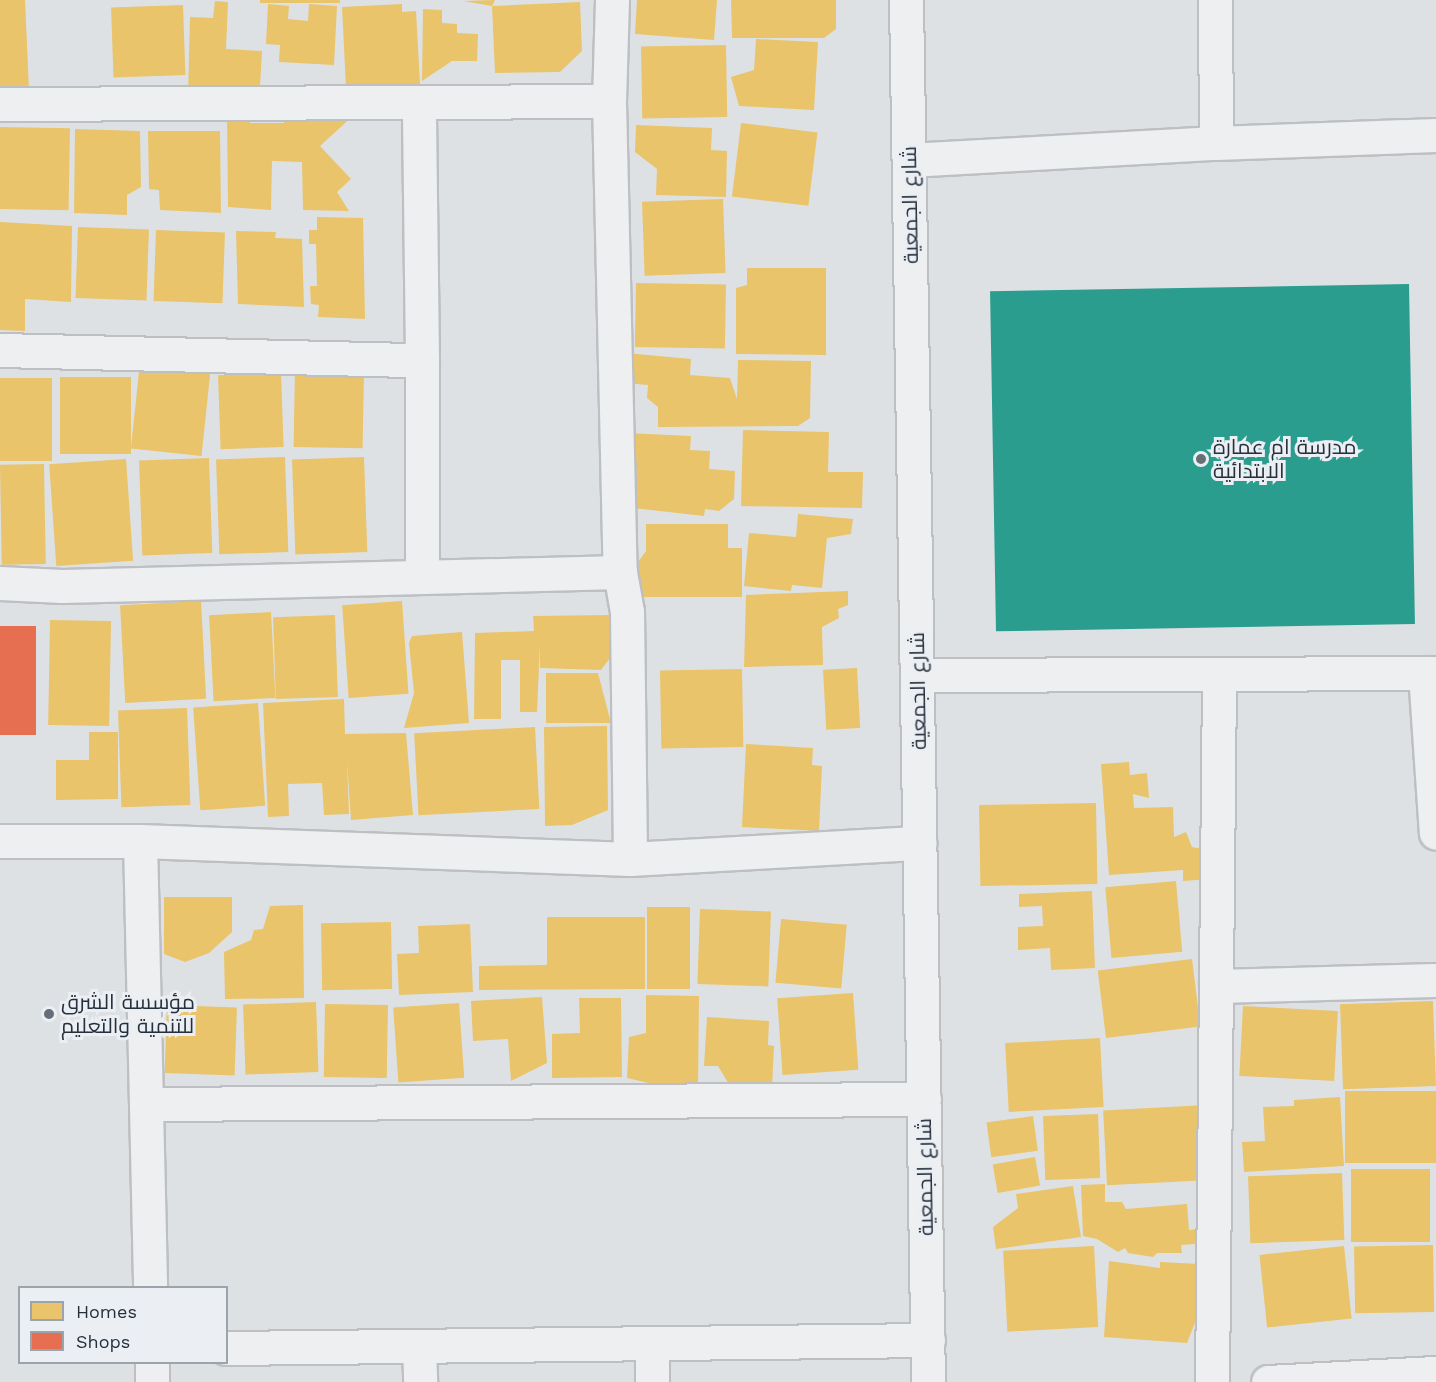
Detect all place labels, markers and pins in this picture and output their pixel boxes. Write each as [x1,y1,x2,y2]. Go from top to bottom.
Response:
place label: مدرسة ام عمارة الابتدائية [1213,434,1356,484]
marker: مدرسة ام عمارة الابتدائية [1194,452,1208,466]
place label: مؤسسة الشرق للتنمية والتعليم [61,989,195,1039]
marker: مؤسسة الشرق للتنمية والتعليم [42,1007,56,1021]

